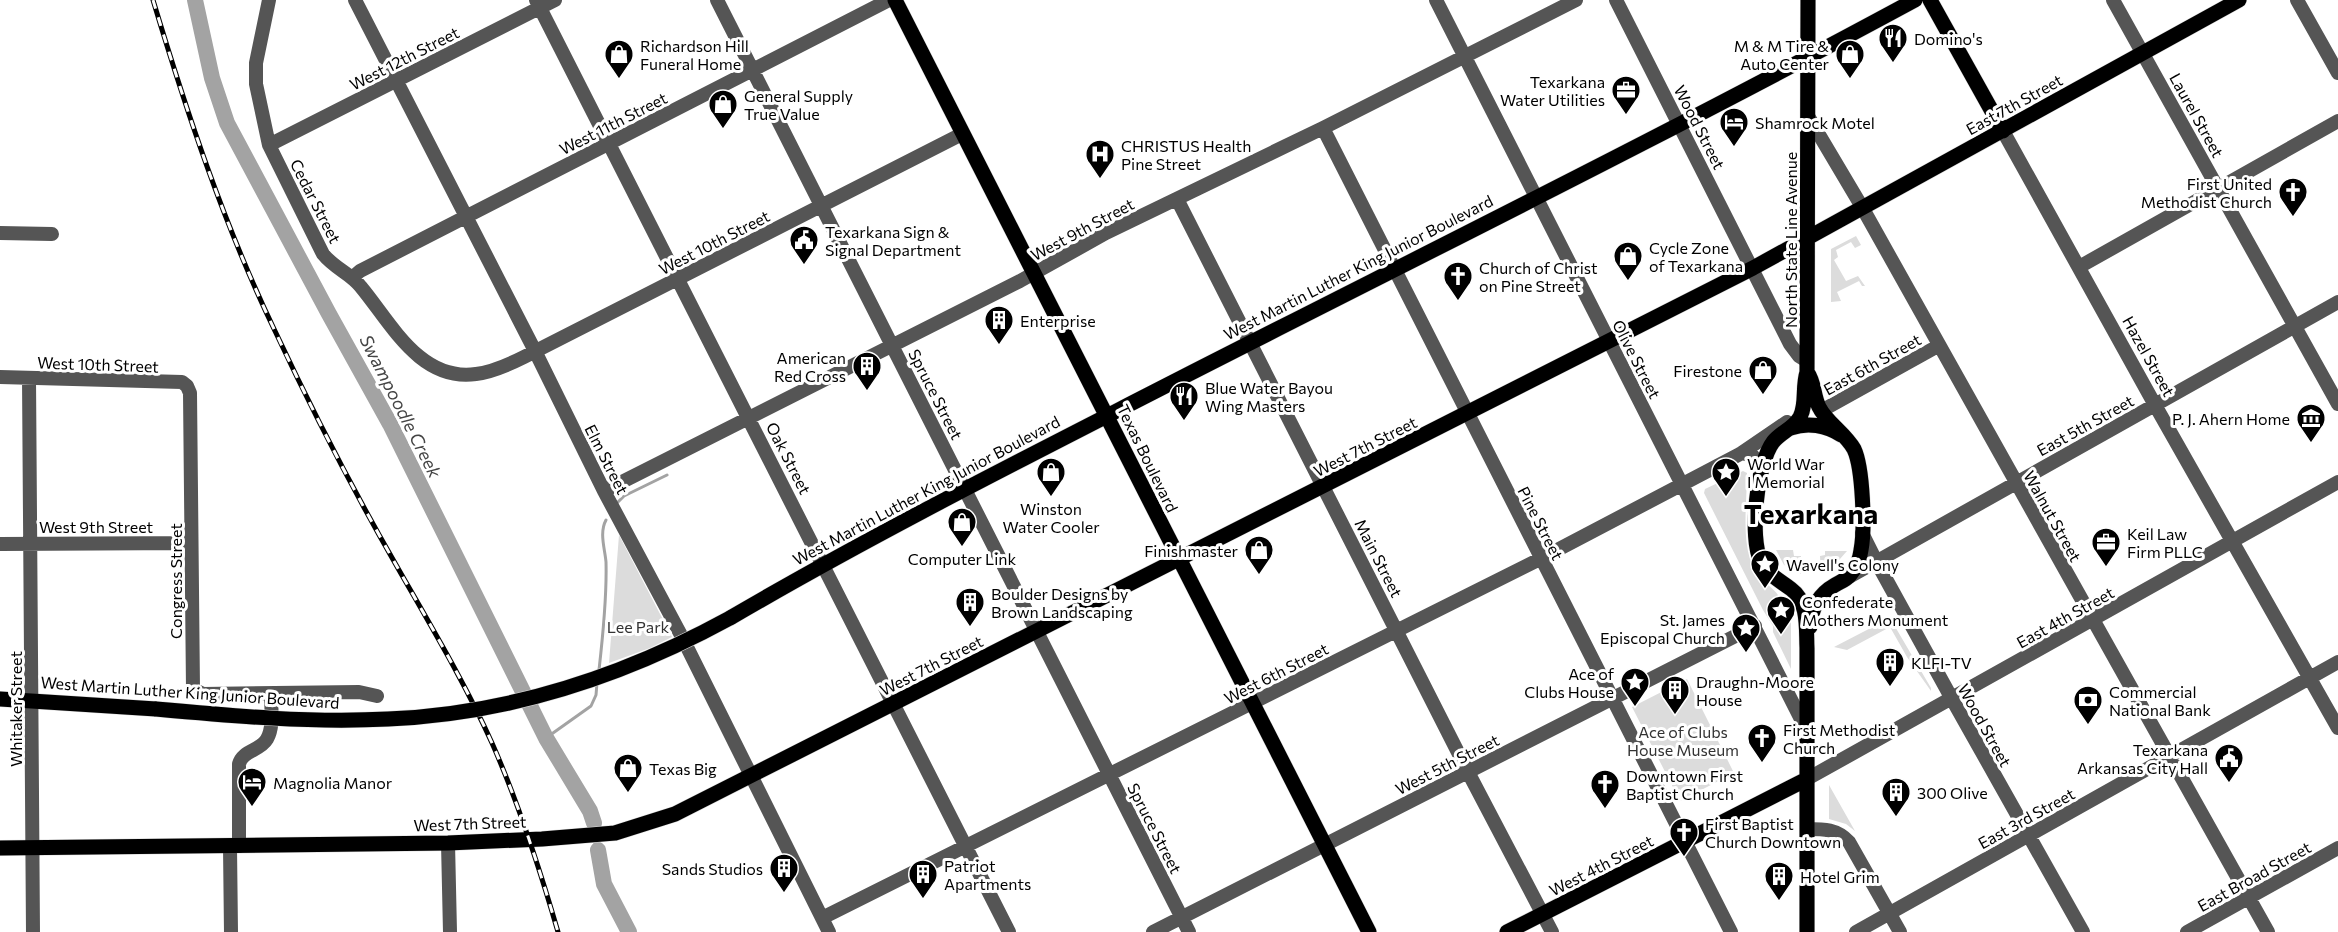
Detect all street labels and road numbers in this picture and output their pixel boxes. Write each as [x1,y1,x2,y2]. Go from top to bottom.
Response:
street label: West 12th Street [346,22,462,94]
street label: East 7th Street [1963,69,2066,138]
street label: Laurel Street [2166,70,2228,161]
street label: Wood Street [1671,82,1730,173]
street label: West 11th Street [556,88,670,158]
street label: North State Line Avenue [1781,152,1800,328]
street label: Cedar Street [287,156,345,247]
street label: West Martin Luther King Junior Boulevard [1220,191,1496,343]
street label: West 9th Street [1027,194,1137,264]
street label: West 10th Street [655,206,773,278]
street label: Hazel Street [2119,312,2179,400]
street label: Olive Street [1609,316,1665,402]
street label: East 6th Street [1820,329,1924,399]
street label: Spruce Street [905,346,967,443]
street label: West 10th Street [37,352,160,376]
street label: East 5th Street [2033,390,2137,459]
street label: Texas Boulevard [1114,401,1182,515]
street label: West Martin Luther King Junior Boulevard [789,411,1063,569]
street label: West 7th Street [1310,412,1420,480]
street label: Oak Street [763,419,815,498]
street label: Elm Street [581,421,633,497]
street label: Walnut Street [2020,467,2086,565]
street label: Pine Street [1514,483,1568,563]
street label: Main Street [1351,516,1407,601]
street label: West 9th Street [39,517,154,536]
street label: Congress Street [166,523,185,639]
street label: East 4th Street [2013,582,2117,652]
street label: West 7th Street [876,631,986,699]
street label: West 6th Street [1221,638,1332,707]
street label: Whitaker Street [6,651,25,767]
street label: West Martin Luther King Junior Boulevard [40,672,340,712]
street label: Wood Street [1954,680,2016,770]
street label: West 5th Street [1392,730,1502,798]
street label: Spruce Street [1124,780,1186,877]
street label: East 3rd Street [1974,783,2078,852]
street label: West 7th Street [413,812,527,834]
street label: West 4th Street [1546,830,1657,899]
street label: East Broad Street [2194,837,2314,915]

